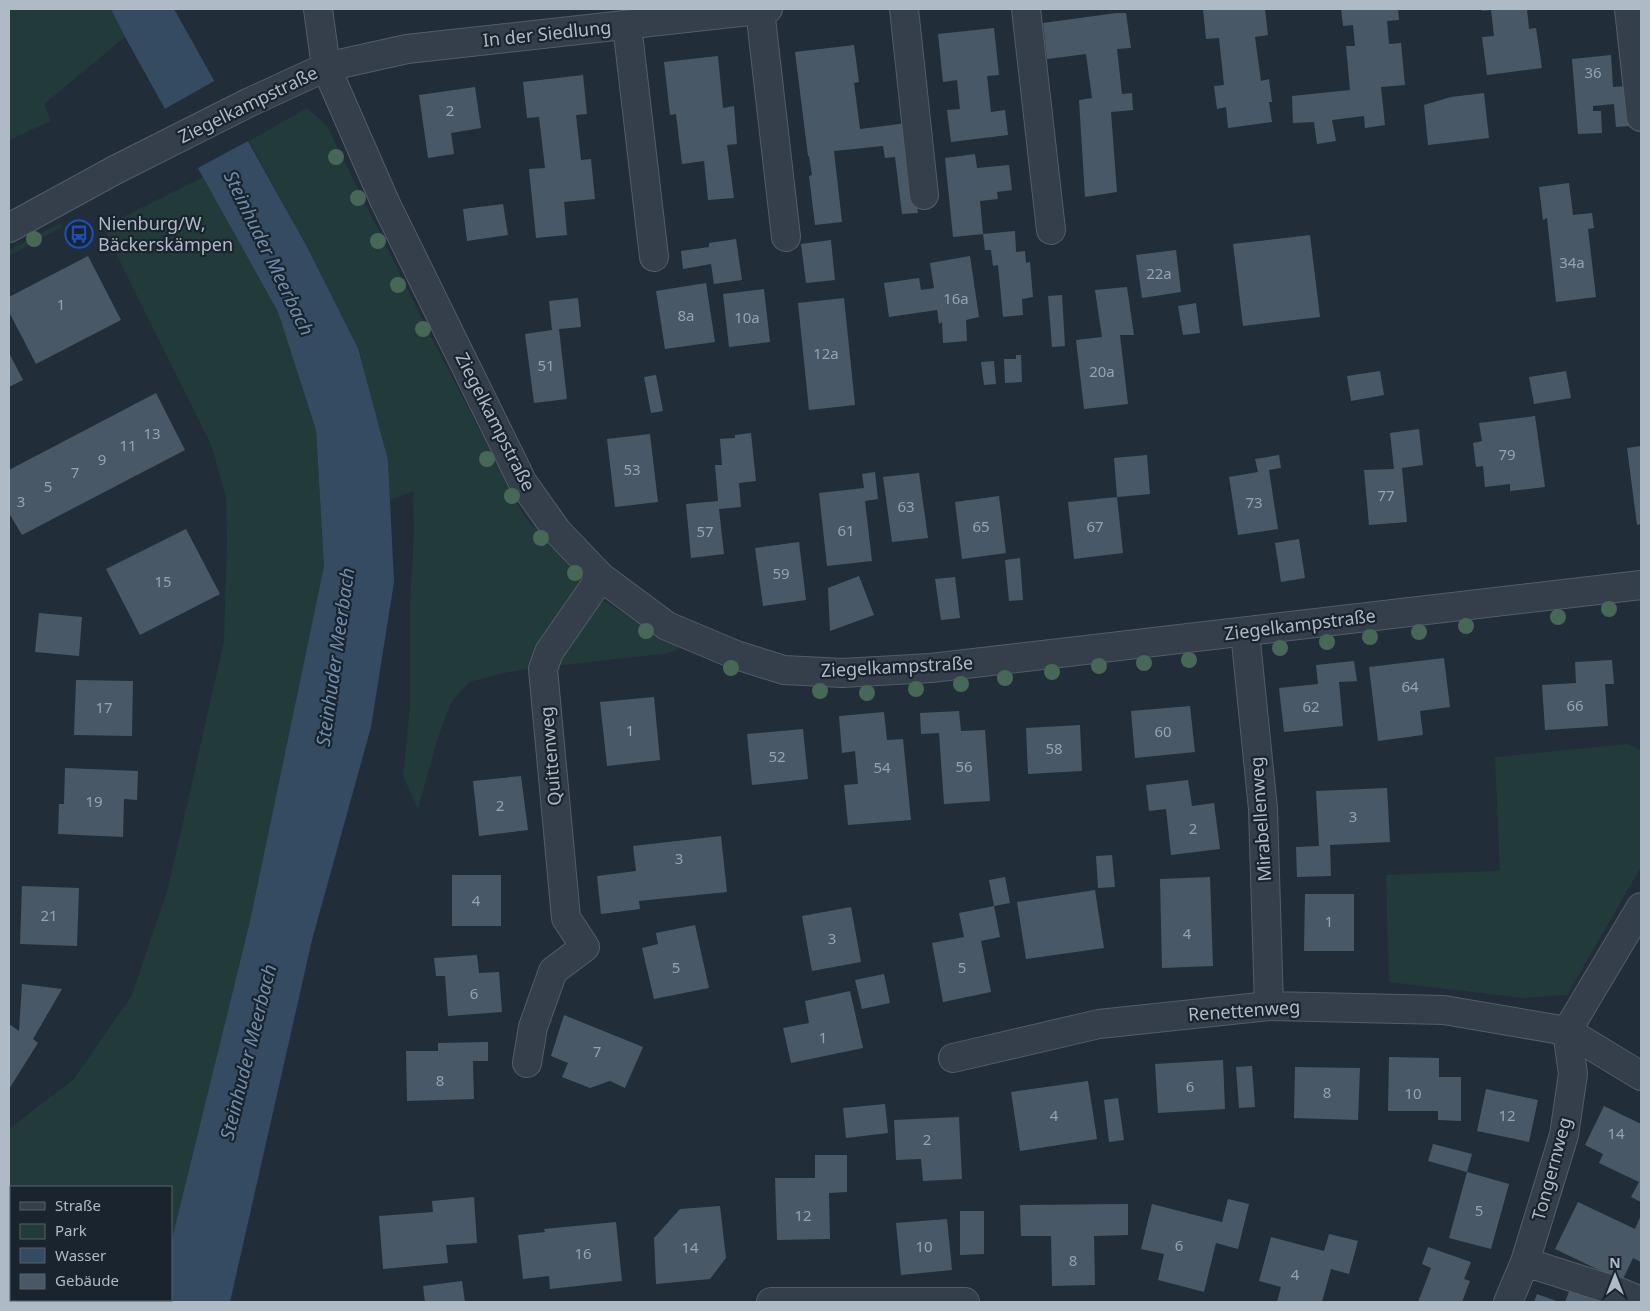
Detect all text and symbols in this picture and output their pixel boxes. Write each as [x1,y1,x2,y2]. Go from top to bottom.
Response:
street label: In der Siedlung [482,14,612,52]
street label: Ziegelkampstraße [174,60,321,148]
house number: 36 [1584,62,1602,82]
house number: 2 [446,100,454,120]
water label: Steinhuder Meerbach [218,166,320,340]
place label: Nienburg/W, Bäckerskämpen [98,211,233,256]
bus stop icon: Nienburg/W, Bäckerskämpen [64,219,94,249]
house number: 34a [1559,252,1585,272]
house number: 22a [1146,263,1172,283]
house number: 16a [943,288,969,308]
house number: 1 [57,294,65,314]
house number: 8a [678,305,695,325]
house number: 10a [734,307,760,327]
house number: 12a [813,343,839,363]
street label: Ziegelkampstraße [451,348,541,495]
house number: 51 [537,355,555,375]
house number: 20a [1089,361,1115,381]
house number: 13 [143,423,161,443]
house number: 11 [119,435,137,455]
house number: 79 [1498,444,1516,464]
house number: 9 [98,449,106,469]
house number: 53 [623,459,641,479]
house number: 7 [71,462,79,482]
house number: 5 [44,476,52,496]
house number: 77 [1377,485,1395,505]
house number: 3 [17,491,25,511]
house number: 73 [1245,492,1263,512]
house number: 63 [897,496,915,516]
house number: 65 [972,516,990,536]
house number: 67 [1086,516,1104,536]
house number: 61 [837,520,855,540]
house number: 57 [696,521,714,541]
house number: 59 [772,563,790,583]
water label: Steinhuder Meerbach [310,566,360,748]
house number: 15 [154,571,172,591]
street label: Ziegelkampstraße [1223,603,1377,645]
street label: Ziegelkampstraße [820,650,974,682]
house number: 64 [1401,676,1419,696]
house number: 66 [1566,695,1584,715]
house number: 62 [1302,696,1320,716]
house number: 17 [95,697,113,717]
street label: Quittenweg [534,705,566,807]
house number: 1 [626,720,634,740]
house number: 60 [1154,721,1172,741]
house number: 58 [1045,738,1063,758]
house number: 52 [768,746,786,766]
house number: 56 [955,756,973,776]
street label: Mirabellenweg [1244,756,1276,882]
house number: 54 [873,757,891,777]
house number: 19 [85,791,103,811]
house number: 2 [496,795,504,815]
house number: 3 [1349,806,1357,826]
house number: 2 [1189,818,1197,838]
house number: 3 [675,848,683,868]
house number: 4 [472,890,481,910]
house number: 21 [40,905,58,925]
house number: 1 [1325,911,1333,931]
house number: 4 [1183,923,1192,943]
house number: 3 [828,928,836,948]
house number: 5 [672,957,680,977]
house number: 5 [958,957,966,977]
water label: Steinhuder Meerbach [214,961,282,1143]
house number: 6 [470,983,478,1003]
street label: Renettenweg [1187,994,1301,1026]
house number: 1 [819,1027,827,1047]
house number: 7 [593,1041,601,1061]
house number: 8 [436,1070,444,1090]
house number: 6 [1186,1076,1194,1096]
house number: 8 [1323,1082,1331,1102]
house number: 10 [1404,1083,1422,1103]
house number: 4 [1050,1105,1059,1125]
house number: 12 [1498,1105,1516,1125]
street label: Tongernweg [1526,1114,1576,1223]
house number: 14 [1607,1123,1625,1143]
house number: 2 [923,1129,931,1149]
legend [10,1186,172,1301]
text: Straße [55,1195,101,1215]
house number: 5 [1475,1200,1483,1220]
house number: 12 [794,1205,812,1225]
text: Park [55,1220,87,1240]
house number: 6 [1175,1235,1183,1255]
house number: 10 [915,1236,933,1256]
house number: 14 [681,1237,699,1257]
house number: 16 [574,1243,592,1263]
text: Wasser [55,1245,106,1265]
house number: 8 [1069,1250,1077,1270]
north arrow [1590,1251,1640,1301]
text: N [1609,1253,1621,1272]
house number: 4 [1291,1264,1300,1284]
text: Gebäude [55,1270,119,1290]

